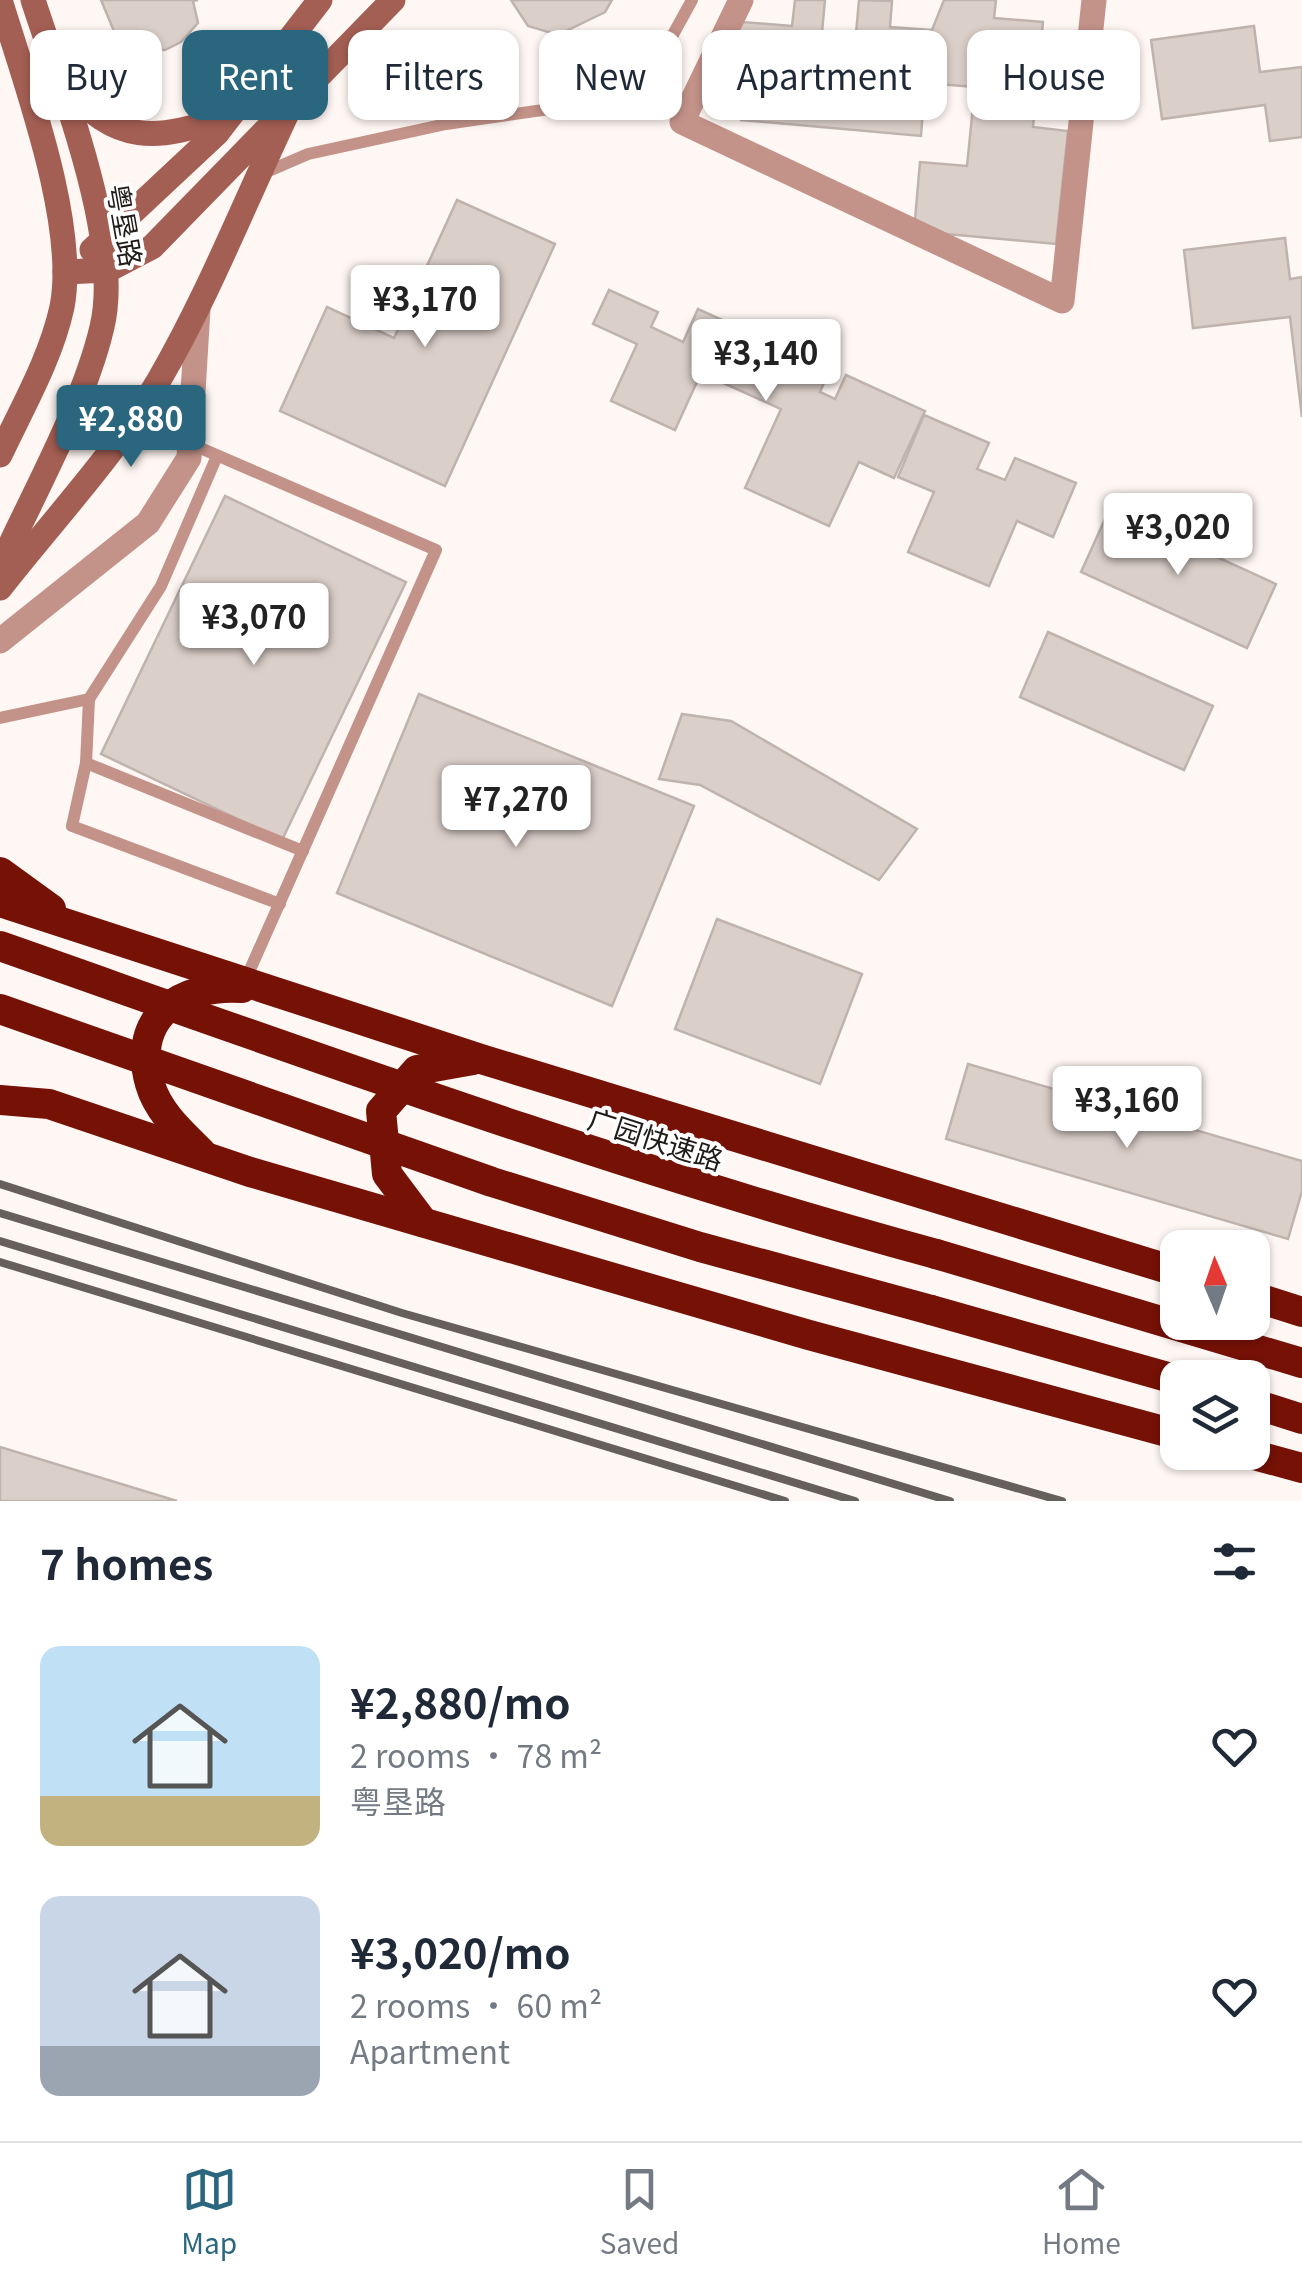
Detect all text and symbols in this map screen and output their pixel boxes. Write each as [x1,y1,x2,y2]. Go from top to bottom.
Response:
chip: Buy [30,30,162,120]
chip: Rent [182,30,328,120]
chip: Filters [348,30,519,120]
chip: New [539,30,682,120]
chip: Apartment [702,30,947,120]
chip: House [967,30,1140,120]
street label: 粤垦路 [99,180,153,270]
pin: ¥3,170 [344,265,506,350]
text: ¥3,170 [373,274,477,320]
pin: ¥3,140 [685,319,847,404]
text: ¥3,140 [714,328,818,374]
pin: ¥2,880 [50,385,212,470]
text: ¥2,880 [79,394,183,440]
pin: ¥3,020 [1097,493,1259,578]
text: ¥3,020 [1126,502,1230,548]
pin: ¥3,070 [173,583,335,668]
text: ¥3,070 [202,592,306,638]
pin: ¥7,270 [435,765,597,850]
text: ¥7,270 [464,774,568,820]
pin: ¥3,160 [1046,1066,1208,1151]
text: ¥3,160 [1075,1075,1179,1121]
street label: 广园快速路 [583,1097,729,1179]
north arrow [1160,1230,1270,1340]
map controls [1160,1230,1270,1470]
button: layers [1160,1360,1270,1470]
text: 7 homes [40,1531,213,1592]
icon: filters [1207,1534,1262,1589]
text: ¥2,880/mo [350,1670,571,1731]
icon: home [120,1686,240,1806]
icon: heart [1207,1719,1262,1774]
text: 2 rooms · 78 m² [350,1731,602,1777]
text: 粤垦路 [350,1777,446,1823]
text: ¥3,020/mo [350,1920,571,1981]
icon: home [120,1936,240,2056]
icon: heart [1207,1969,1262,2024]
text: 2 rooms · 60 m² [350,1981,602,2027]
text: Apartment [350,2027,510,2073]
tab: Map [181,2162,237,2262]
tab: Saved [600,2162,679,2262]
tab: Home [1042,2162,1121,2262]

